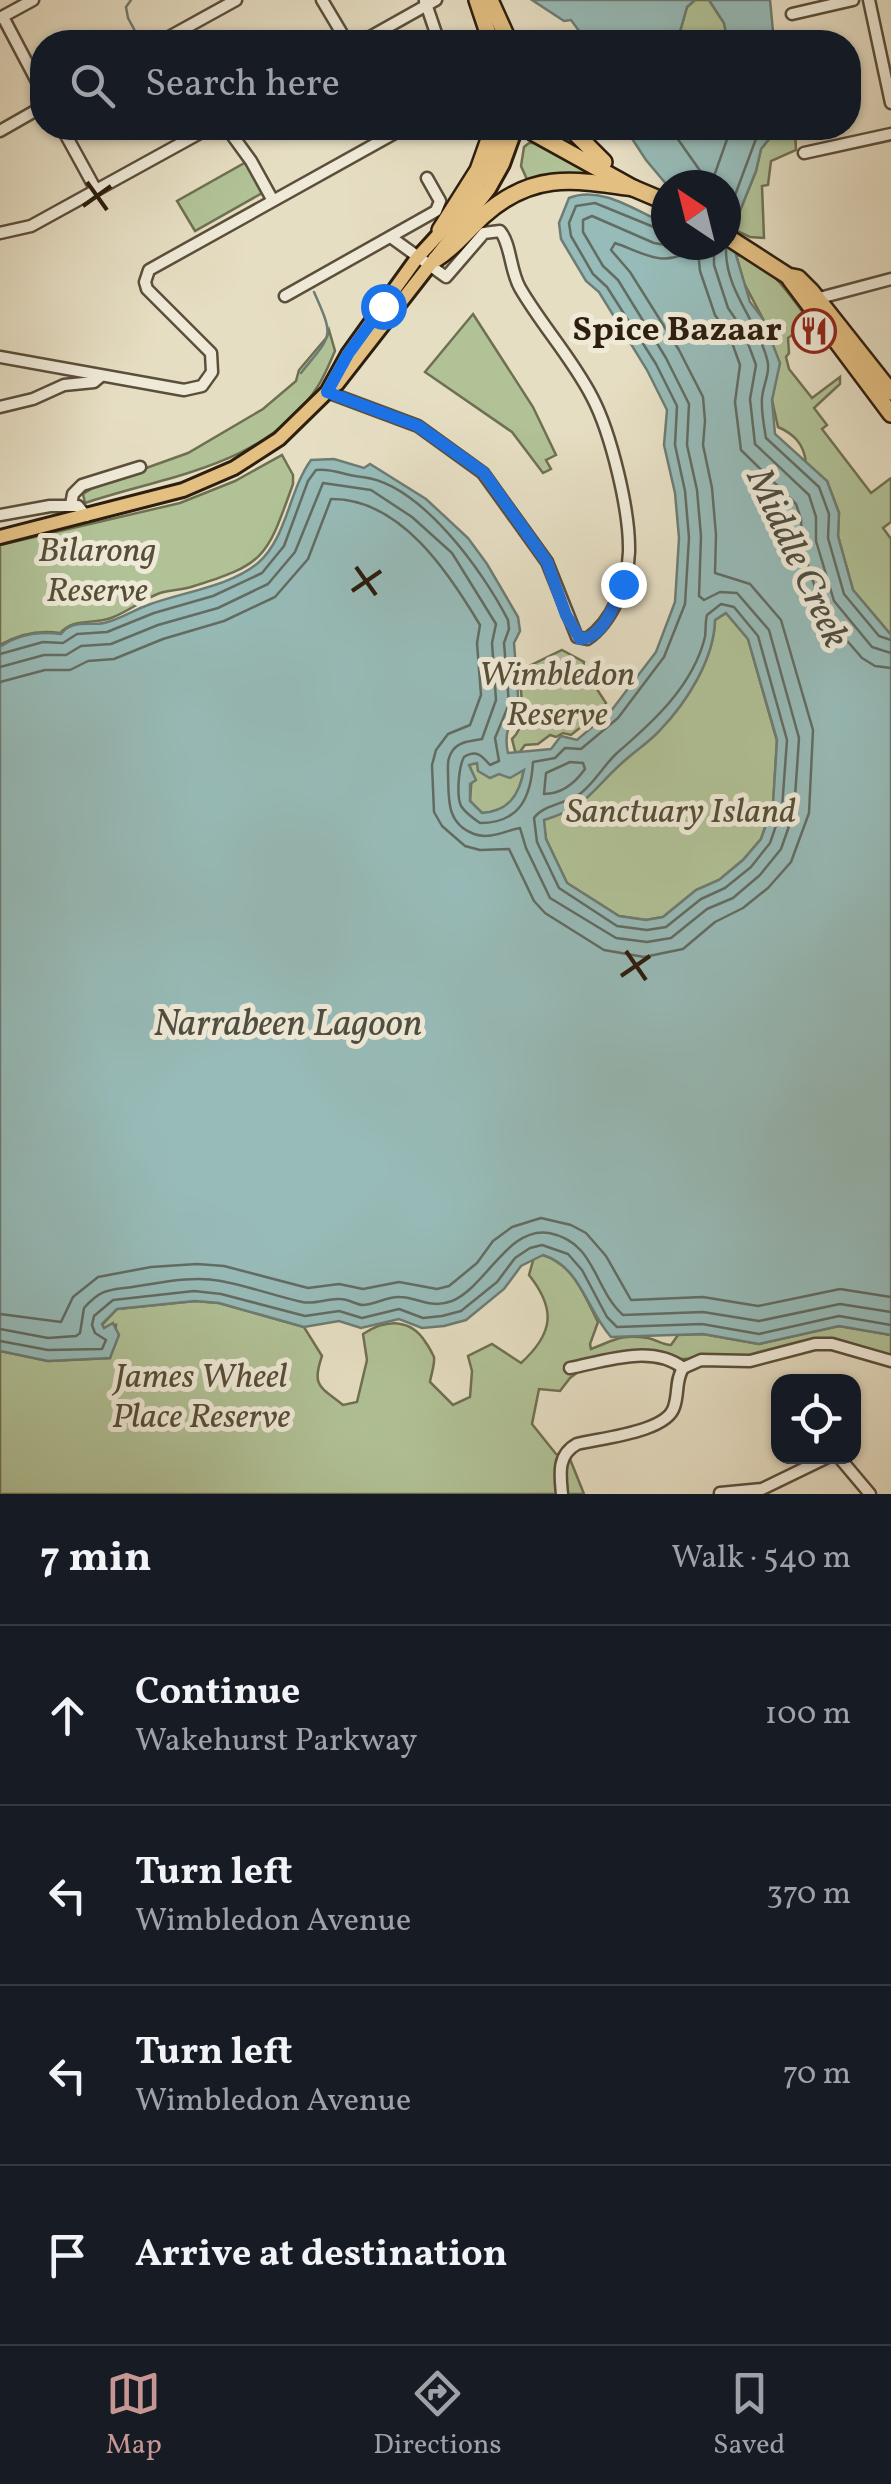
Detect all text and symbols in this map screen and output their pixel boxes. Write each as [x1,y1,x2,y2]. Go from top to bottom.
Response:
search box [30,30,861,140]
icon: search [65,58,120,113]
text: Search here [145,59,340,112]
north arrow [651,170,741,260]
route start [361,284,407,330]
place label: Spice Bazaar [572,307,782,355]
restaurant icon: Spice Bazaar [791,308,837,354]
water label: Middle Creek [730,459,861,657]
park label: Bilarong Reserve [38,528,156,616]
route end [601,562,647,608]
park label: Wimbledon Reserve [479,652,635,740]
park label: Sanctuary Island [566,789,796,837]
water label: Narrabeen Lagoon [153,999,423,1052]
park label: James Wheel Place Reserve [112,1354,291,1442]
map controls [771,1374,861,1464]
button: locate [771,1374,861,1464]
text: 7 min [40,1530,152,1589]
text: Walk · 540 m [671,1537,851,1581]
text: Continue [135,1667,300,1720]
icon: ahead [40,1688,95,1743]
text: 100 m [765,1693,851,1737]
text: Wakehurst Parkway [135,1720,417,1764]
text: Turn left [135,1847,292,1900]
icon: left [40,1868,95,1923]
text: 370 m [766,1873,851,1917]
text: Wimbledon Avenue [135,1900,411,1944]
text: Turn left [135,2027,292,2080]
icon: left [40,2048,95,2103]
text: 70 m [783,2053,851,2097]
text: Wimbledon Avenue [135,2080,411,2124]
icon: arrive [40,2228,95,2283]
text: Arrive at destination [135,2229,508,2282]
tab: Map [106,2366,162,2465]
tab: Directions [373,2366,502,2465]
tab: Saved [713,2366,785,2465]

